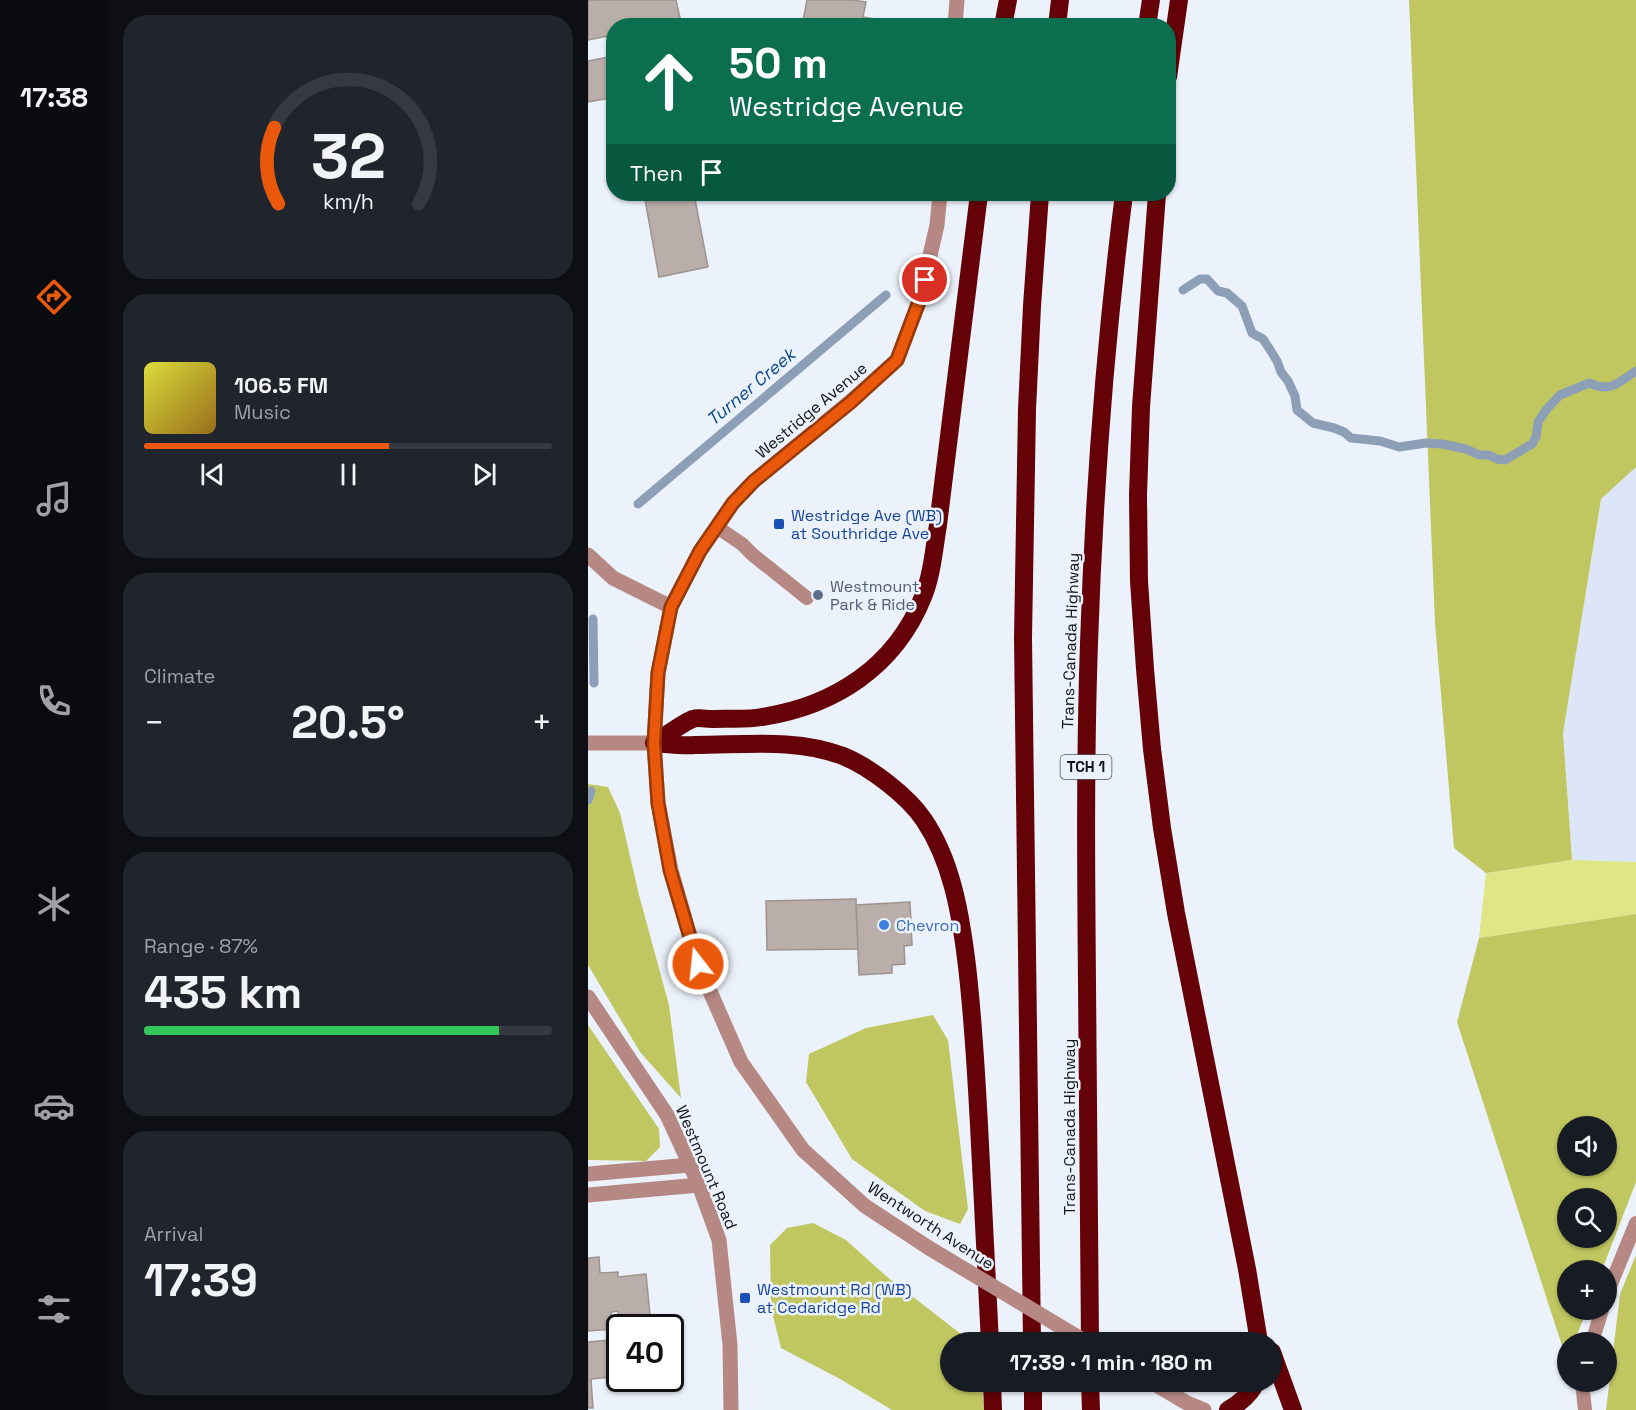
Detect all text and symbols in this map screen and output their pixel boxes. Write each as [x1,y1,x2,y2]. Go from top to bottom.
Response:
text: 50 m [729,37,828,90]
icon: ahead [630,42,708,120]
text: 17:38 [20,80,88,115]
text: Westridge Avenue [729,89,964,124]
text: 32 [310,117,385,196]
icon: arrive [695,156,728,189]
text: Then [630,159,683,187]
text: km/h [322,188,374,215]
pin [899,254,950,305]
icon: arrive [908,263,941,296]
icon: directions [33,276,75,318]
water label: Turner Creek [701,341,802,430]
street label: Westridge Avenue [751,358,871,463]
text: 106.5 FM [234,371,328,399]
text: Music [234,399,291,425]
icon: previous [196,458,229,491]
icon: pause [332,458,365,491]
icon: next [468,458,501,491]
icon: music [33,478,75,520]
place label: Westridge Ave (WB) at Southridge Ave [791,505,942,544]
marker: Westridge Ave (WB) at Southridge Ave [772,517,786,531]
street label: Trans-Canada Highway [1057,552,1084,730]
place label: Westmount Park & Ride [830,576,919,615]
marker: Westmount Park & Ride [811,588,825,602]
text: Climate [144,663,215,689]
icon: phone [33,680,75,722]
text: 20.5° [291,694,405,751]
text: − [144,702,164,744]
text: + [532,702,552,744]
road number: TCH 1 [1060,755,1112,779]
icon: climate [33,883,75,925]
place label: Chevron [896,915,959,936]
marker: Chevron [877,918,891,932]
position arrow [666,932,730,996]
text: Range · 87% [144,933,258,959]
text: 435 km [144,964,302,1021]
street label: Trans-Canada Highway [1059,1039,1080,1215]
icon: car [33,1085,75,1127]
street label: Westmount Road [671,1102,742,1232]
map controls [1557,1116,1617,1392]
button: sound [1557,1116,1617,1176]
street label: Wentworth Avenue [864,1177,998,1274]
button: search [1557,1188,1617,1248]
text: Arrival [144,1221,203,1247]
text: 17:39 [144,1252,258,1309]
button: + [1557,1260,1617,1320]
place label: Westmount Rd (WB) at Cedaridge Rd [757,1279,911,1318]
icon: filters [33,1288,75,1330]
marker: Westmount Rd (WB) at Cedaridge Rd [738,1291,752,1305]
speed limit sign: 40 [606,1314,684,1392]
button: − [1557,1332,1617,1392]
text: 17:39 · 1 min · 180 m [1009,1348,1213,1376]

